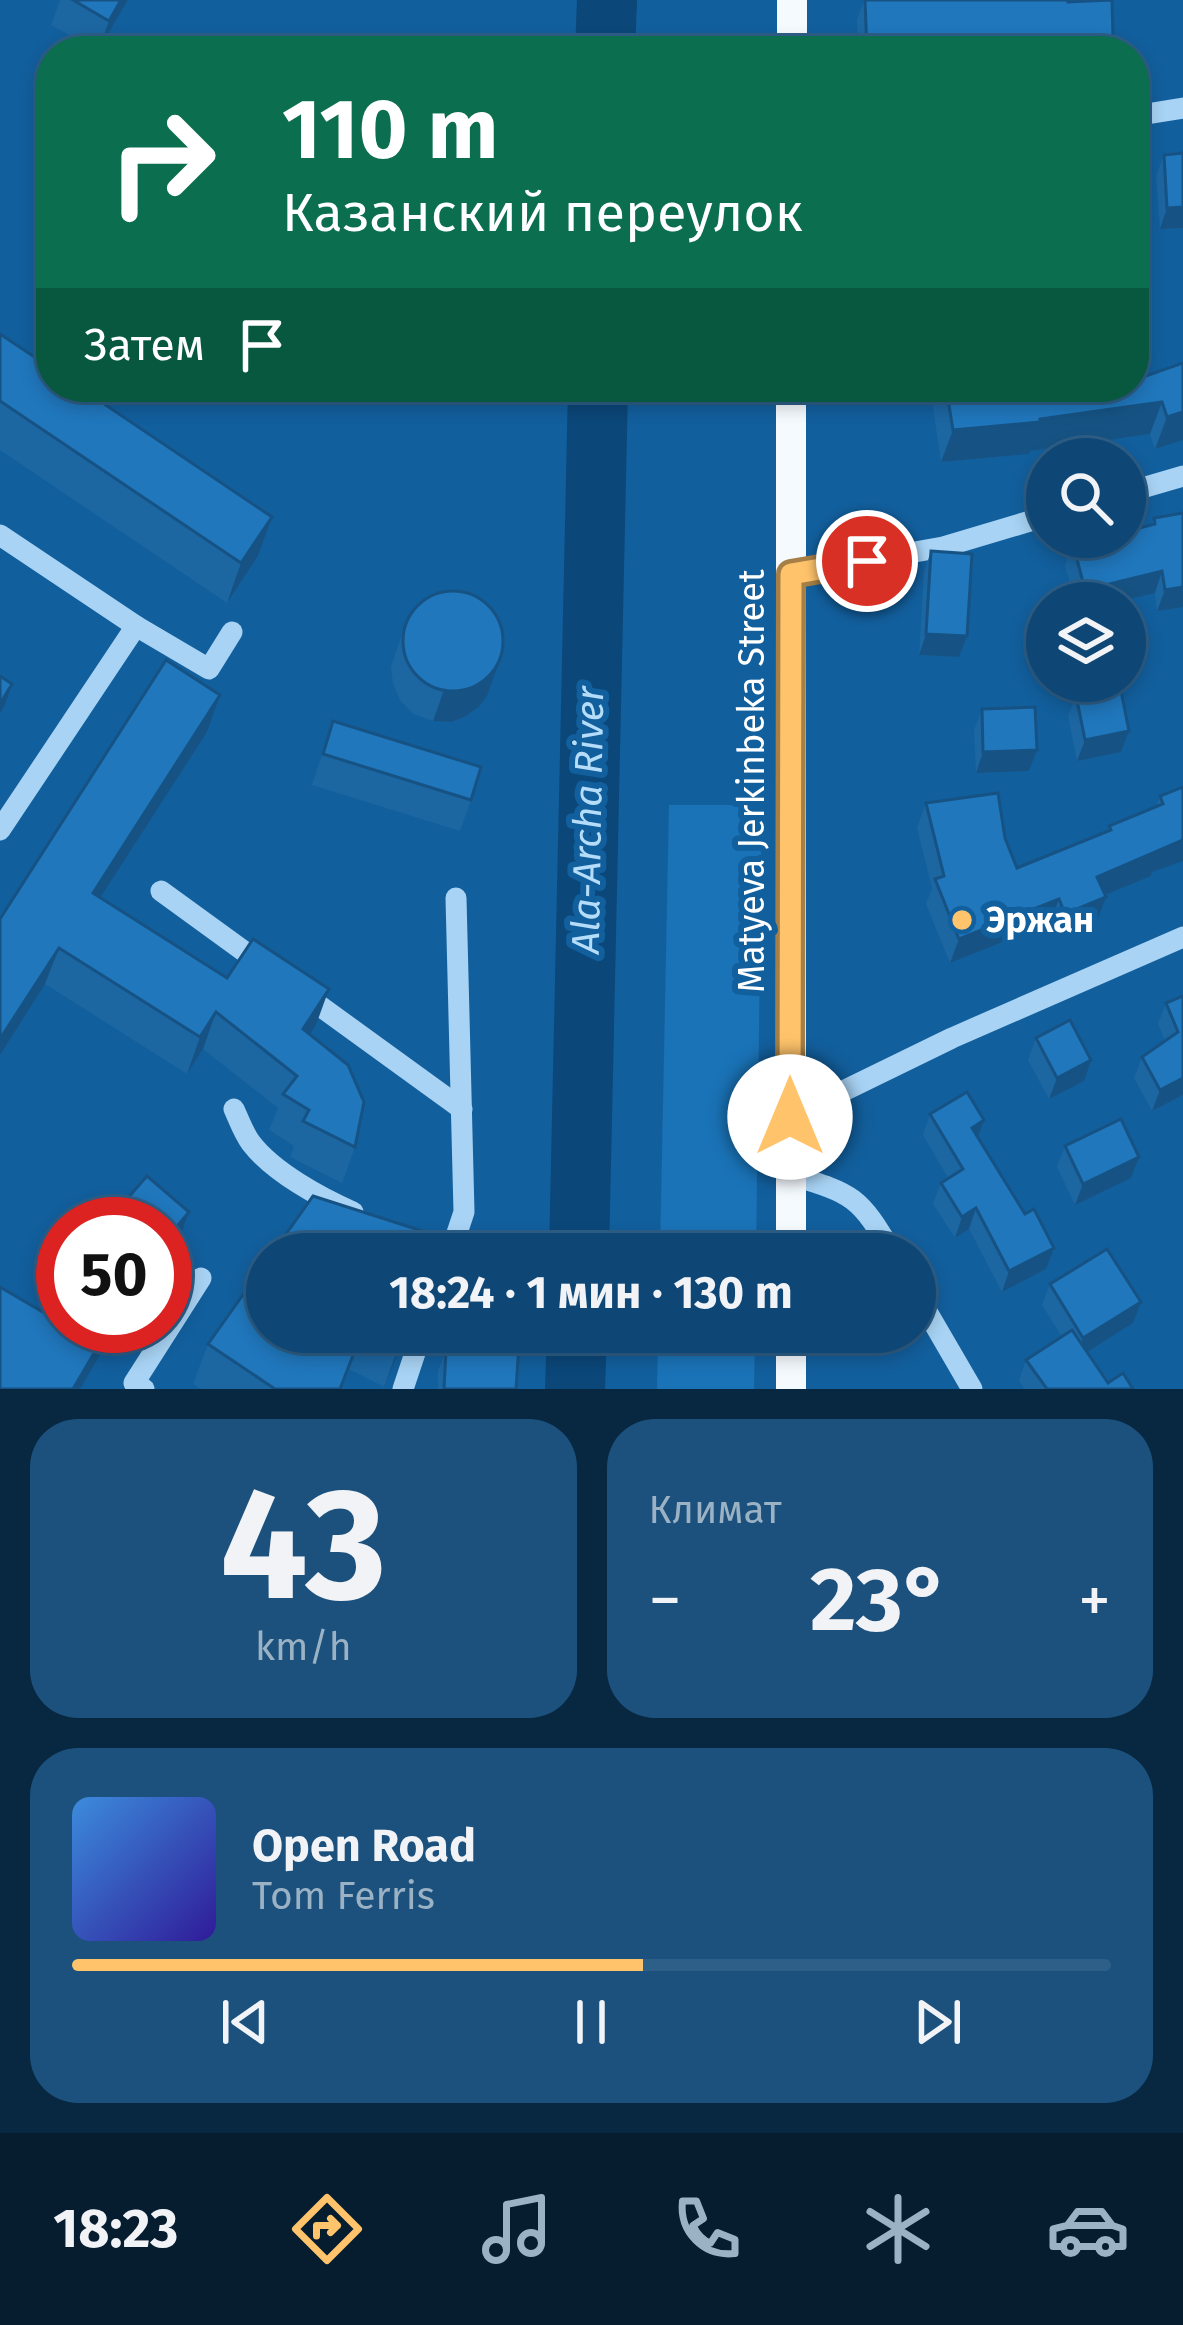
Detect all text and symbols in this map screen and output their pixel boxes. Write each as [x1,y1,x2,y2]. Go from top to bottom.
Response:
text: 110 m [282,79,498,180]
icon: right [84,84,240,240]
text: Казанский переулок [282,181,803,245]
icon: arrive [229,312,295,378]
text: Затем [84,318,205,372]
map controls [1026,438,1146,702]
button: search [1026,438,1146,558]
pin [816,510,918,612]
icon: arrive [834,528,900,594]
street label: Matyeva Jerkinbeka Street [730,569,774,993]
button: layers [1026,582,1146,702]
water label: Ala-Archa River [563,685,613,956]
place label: Эржан [986,898,1094,942]
marker: Эржан [949,907,975,933]
position arrow [727,1054,853,1180]
speed limit sign: 50 [36,1197,192,1353]
text: 18:24 · 1 мин · 130 m [389,1266,793,1320]
text: 43 [220,1452,387,1639]
text: Климат [649,1487,782,1533]
text: 23° [810,1546,950,1654]
text: − [649,1561,682,1640]
text: + [1078,1561,1111,1640]
text: km/h [255,1624,352,1670]
text: Open Road [252,1819,476,1873]
text: Tom Ferris [252,1873,435,1919]
icon: previous [212,1989,278,2055]
icon: pause [558,1989,624,2055]
icon: next [905,1989,971,2055]
icon: directions [285,2187,369,2271]
icon: music [475,2187,559,2271]
icon: phone [665,2187,749,2271]
icon: climate [856,2187,940,2271]
icon: car [1046,2187,1130,2271]
text: 18:23 [53,2197,178,2261]

